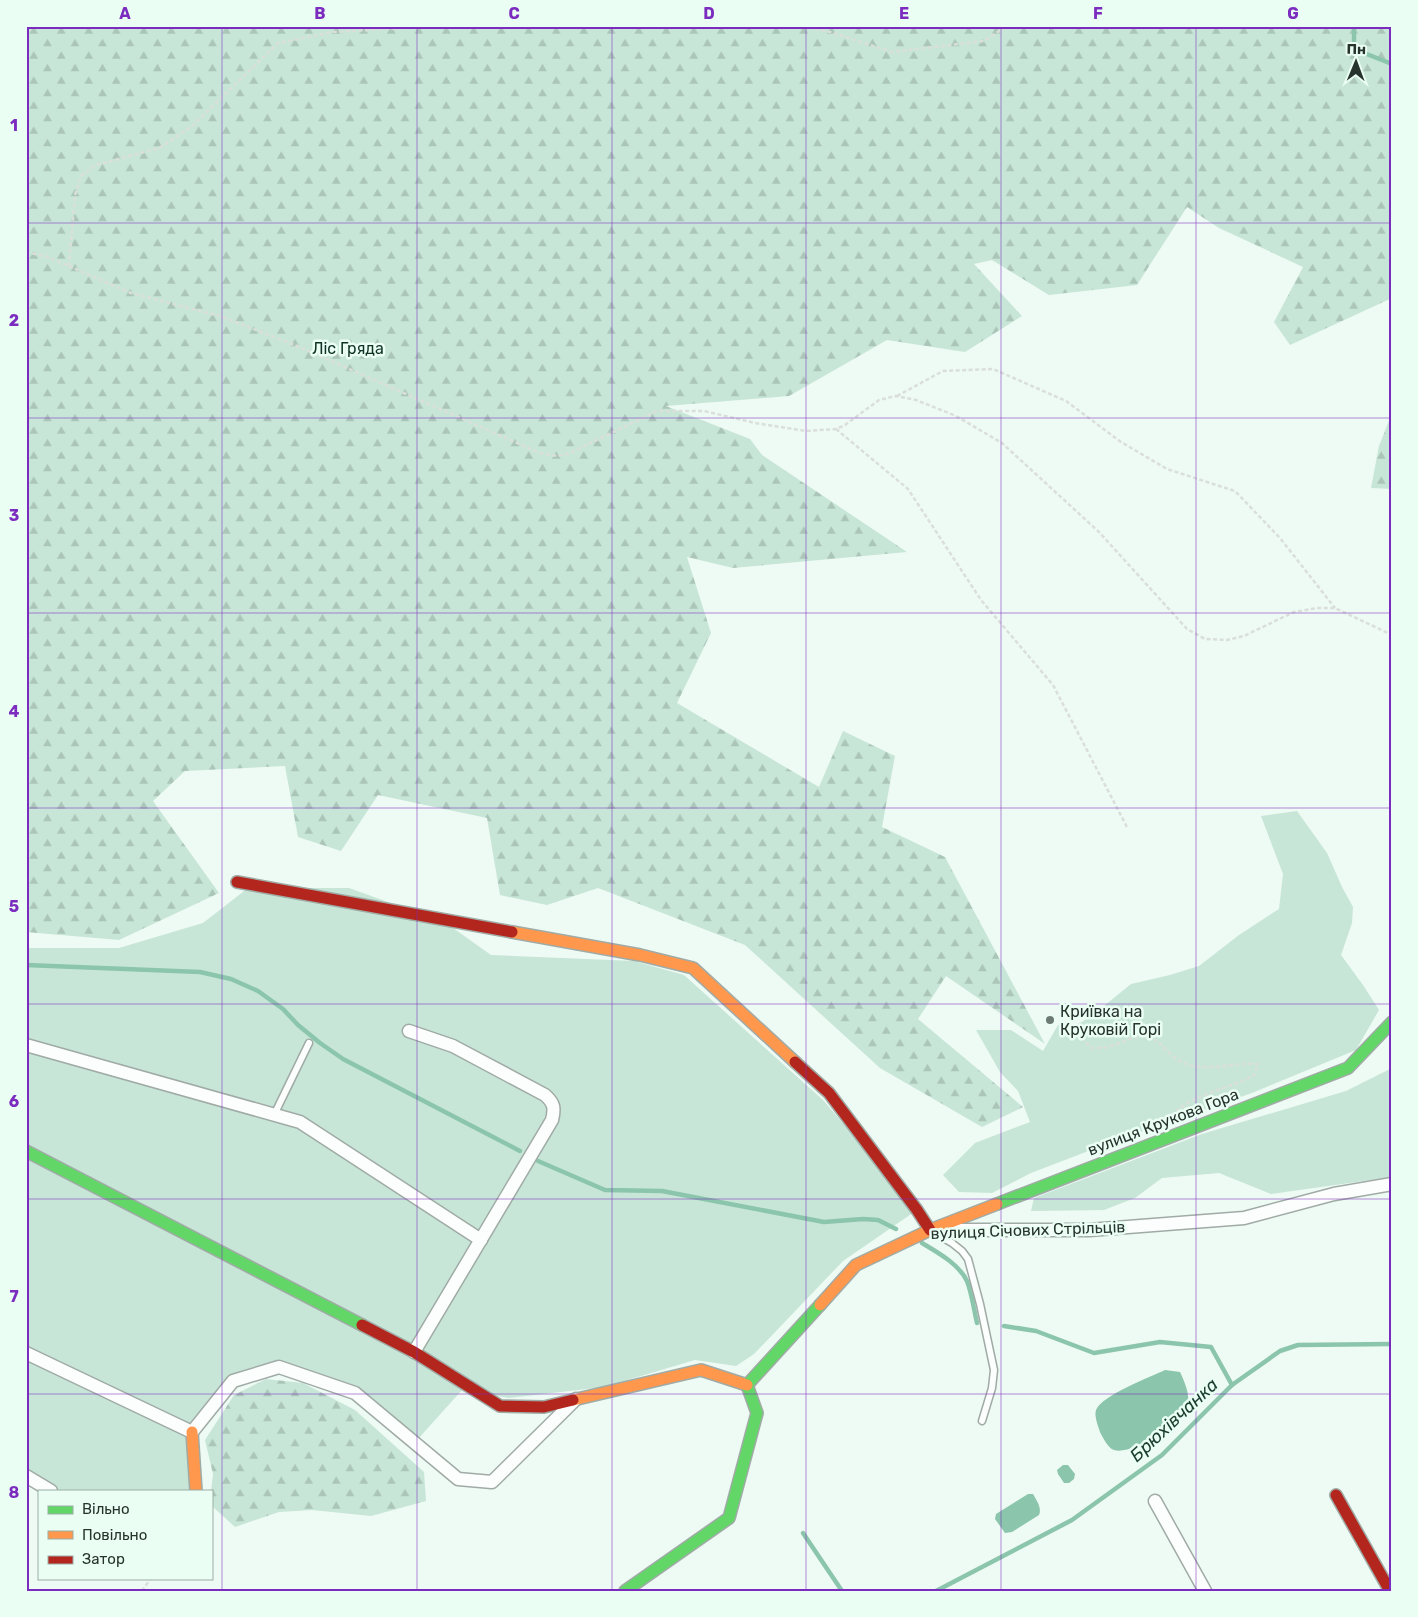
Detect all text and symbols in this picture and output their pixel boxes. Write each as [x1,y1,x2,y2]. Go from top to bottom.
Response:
text: A [119,4,131,23]
text: B [314,4,326,23]
text: C [508,4,520,23]
text: D [703,4,715,23]
text: E [899,4,909,23]
text: F [1093,4,1103,23]
text: G [1287,4,1299,23]
north arrow [1330,38,1380,88]
text: Пн [1346,41,1366,58]
text: 1 [10,116,18,135]
text: 2 [9,311,19,330]
park label: Ліс Гряда [312,339,384,358]
text: 3 [9,506,19,525]
text: 4 [9,702,20,721]
text: 5 [9,897,19,916]
place label: Криївка на Круковій Горі [1060,1002,1161,1039]
marker: Криївка на Круковій Горі [1044,1014,1056,1026]
street label: вулиця Крукова Гора [1085,1084,1241,1160]
text: 6 [9,1092,19,1111]
street label: вулиця Січових Стрільців [930,1217,1126,1243]
text: 7 [9,1287,19,1306]
water label: Брюхівчанка [1125,1373,1223,1466]
text: 8 [9,1483,20,1502]
legend [38,1490,212,1580]
text: Вільно [82,1500,130,1518]
text: Повільно [82,1526,147,1544]
text: Затор [82,1550,125,1568]

